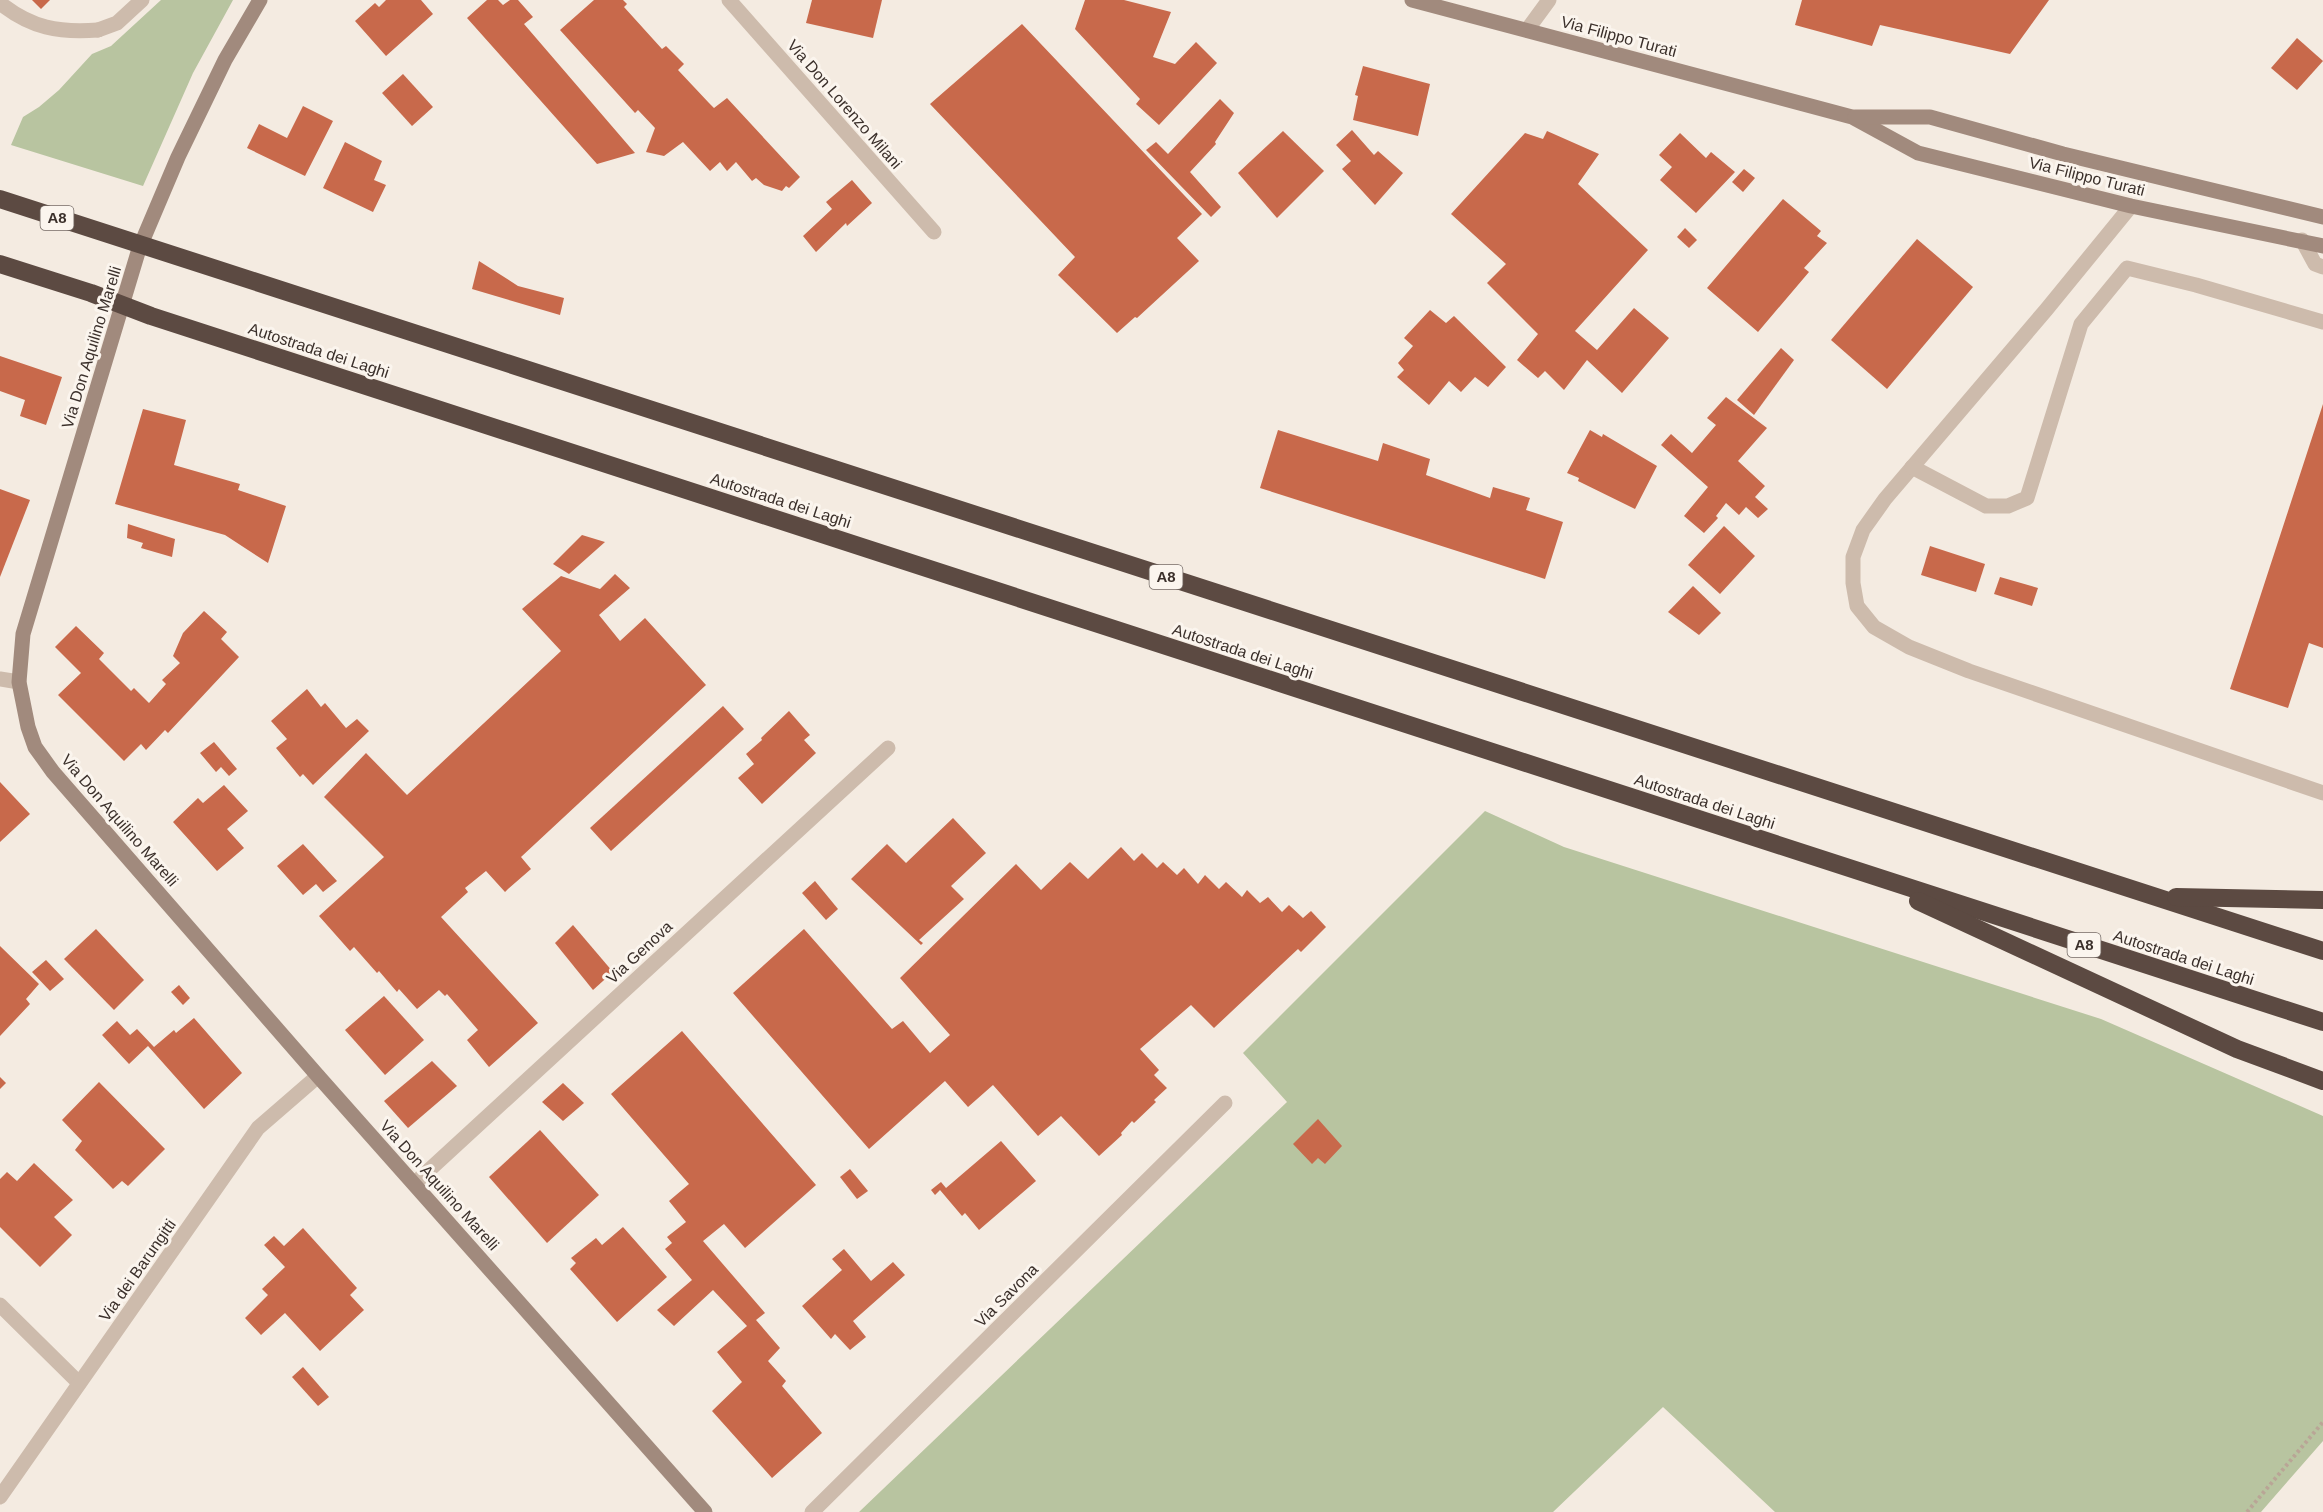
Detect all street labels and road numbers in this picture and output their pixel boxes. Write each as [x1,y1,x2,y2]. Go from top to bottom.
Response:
street label: Via Filippo Turati [1559,13,1678,60]
street label: Via Don Lorenzo Milani [784,36,905,172]
street label: Via Filippo Turati [2027,154,2147,199]
road number: A8 [40,206,74,230]
street label: Via Don Aquilino Marelli [59,264,124,430]
street label: Autostrada dei Laghi [246,320,391,381]
street label: Autostrada dei Laghi [708,470,853,531]
road number: A8 [1150,565,1182,589]
street label: Autostrada dei Laghi [1170,621,1315,682]
street label: Via Don Aquilino Marelli [58,751,181,890]
street label: Autostrada dei Laghi [1632,771,1777,832]
street label: Via Genova [603,918,676,987]
street label: Autostrada dei Laghi [2111,927,2256,988]
road number: A8 [2068,933,2100,957]
street label: Via Don Aquilino Marelli [377,1117,502,1254]
street label: Via dei Barungitti [96,1216,179,1325]
street label: Via Savona [972,1260,1041,1330]

